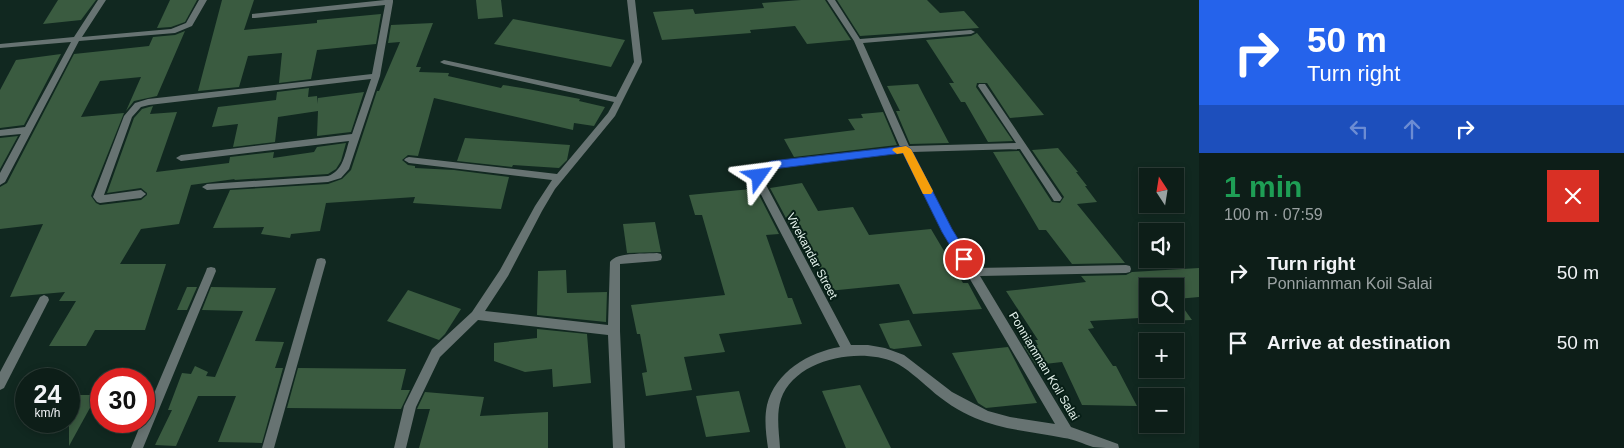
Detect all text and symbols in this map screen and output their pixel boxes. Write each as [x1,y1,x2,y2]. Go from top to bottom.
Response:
icon: right [1224,20,1289,85]
text: 50 m [1307,20,1387,59]
text: Turn right [1307,61,1400,86]
icon: left [1345,115,1373,143]
icon: ahead [1398,115,1426,143]
icon: right [1451,115,1479,143]
position arrow [732,149,784,201]
north arrow [1139,168,1184,212]
map controls [1139,168,1184,433]
text: 1 min [1224,170,1302,203]
button: close [1547,170,1599,222]
text: 100 m · 07:59 [1224,206,1323,223]
street label: Vivekandar Street [783,211,841,302]
button: sound [1139,223,1184,268]
pin [943,238,985,280]
icon: arrive [950,245,978,273]
text: Turn right [1267,253,1355,274]
icon: right [1224,259,1252,287]
text: 50 m [1557,262,1599,283]
text: Ponniamman Koil Salai [1267,275,1432,292]
button: search [1139,278,1184,323]
street label: Ponniamman Koil Salai [1006,309,1082,423]
icon: arrive [1224,329,1252,357]
text: Arrive at destination [1267,332,1451,353]
text: 50 m [1557,332,1599,353]
button: + [1139,333,1184,378]
speed limit sign: 30 [90,368,155,433]
text: 24 [34,380,61,408]
button: − [1139,388,1184,433]
text: km/h [34,406,61,420]

